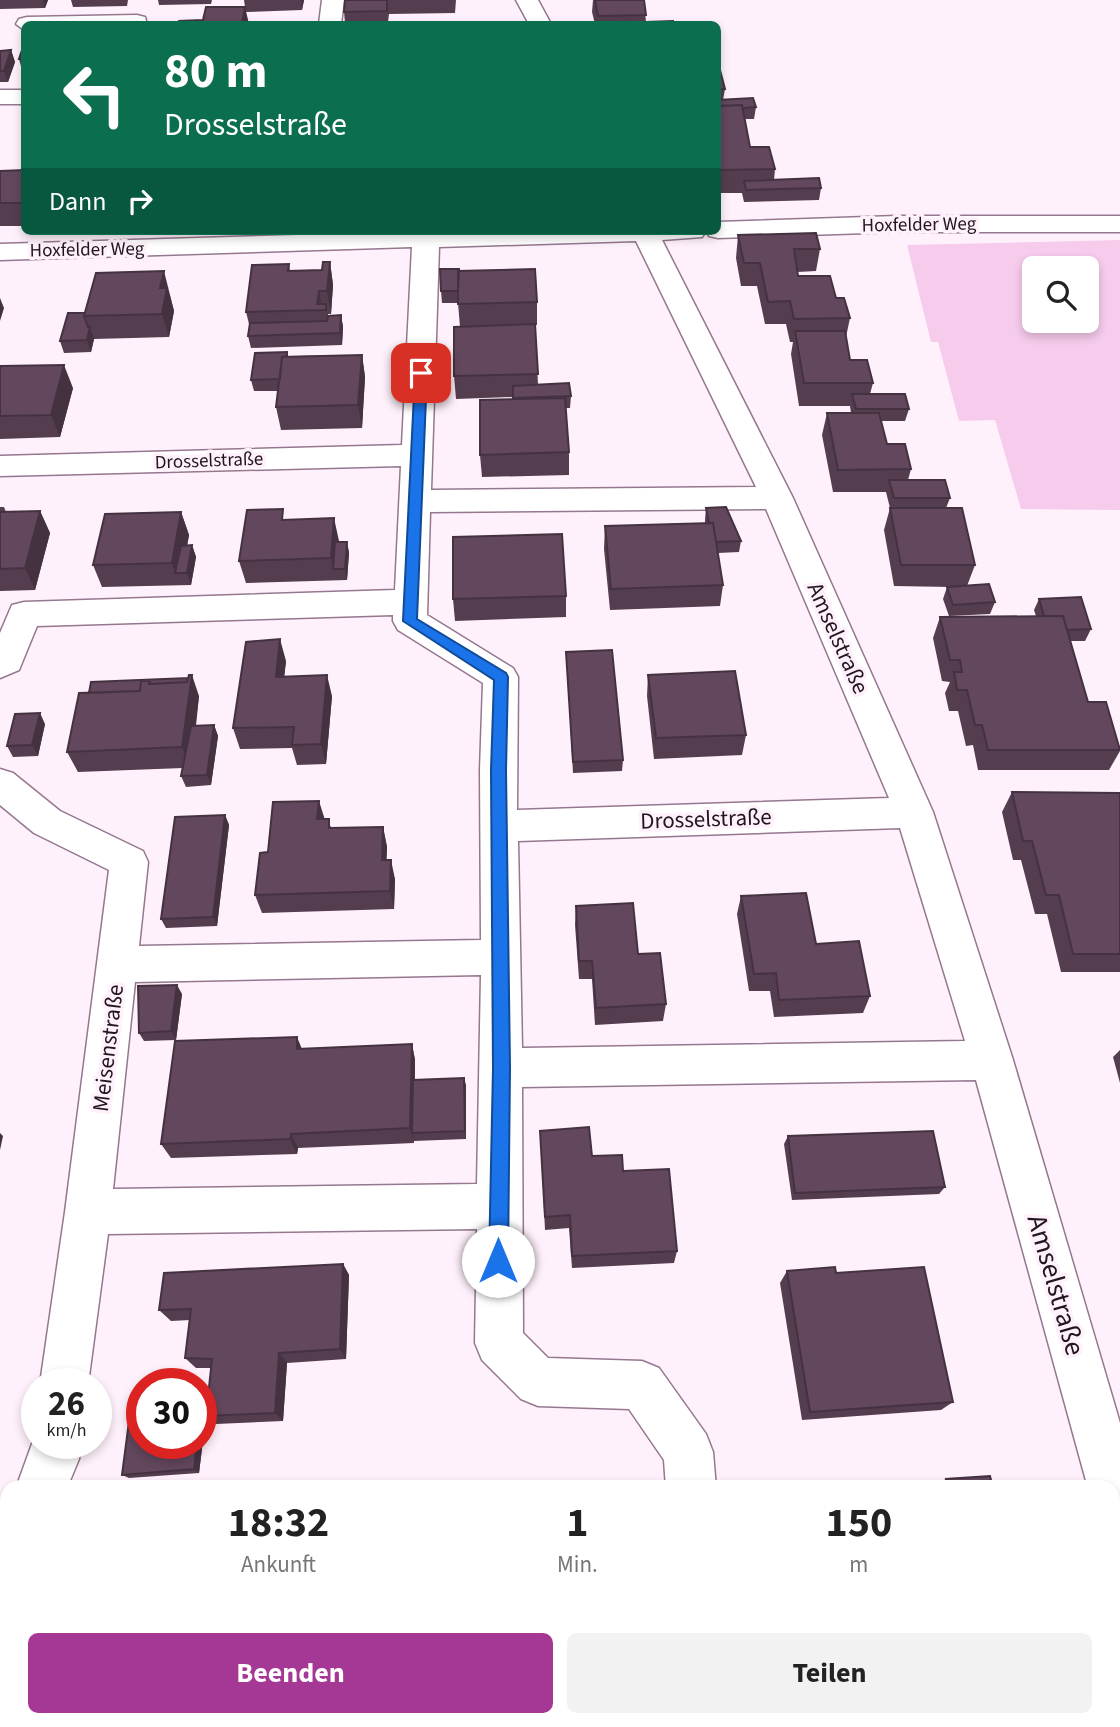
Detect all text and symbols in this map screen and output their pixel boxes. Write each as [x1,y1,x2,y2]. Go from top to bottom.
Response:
text: 80 m [164,37,268,107]
icon: left [49,49,140,140]
text: Drosselstraße [164,102,347,148]
icon: right [121,182,159,220]
text: Dann [49,183,107,220]
street label: Hoxfelder Weg [861,210,977,239]
street label: Hoxfelder Weg [29,235,145,264]
map controls [1022,256,1099,333]
button: search [1022,256,1099,333]
pin [391,343,451,403]
icon: arrive [402,354,440,392]
street label: Drosselstraße [154,446,264,476]
street label: Amselstraße [799,577,877,699]
street label: Drosselstraße [640,800,772,838]
street label: Meisenstraße [84,982,132,1114]
street label: Amselstraße [1017,1210,1095,1360]
position arrow [461,1224,535,1298]
speed limit sign: 30 [126,1368,217,1459]
text: 26 [48,1379,85,1429]
text: km/h [47,1418,86,1443]
text: 18:32 [228,1493,329,1553]
text: 1 [566,1493,588,1553]
text: 150 [826,1493,892,1553]
text: Ankunft [241,1548,316,1581]
text: Min. [557,1548,598,1581]
text: m [849,1548,868,1581]
button: Beenden [28,1633,553,1713]
button: Teilen [567,1633,1092,1713]

